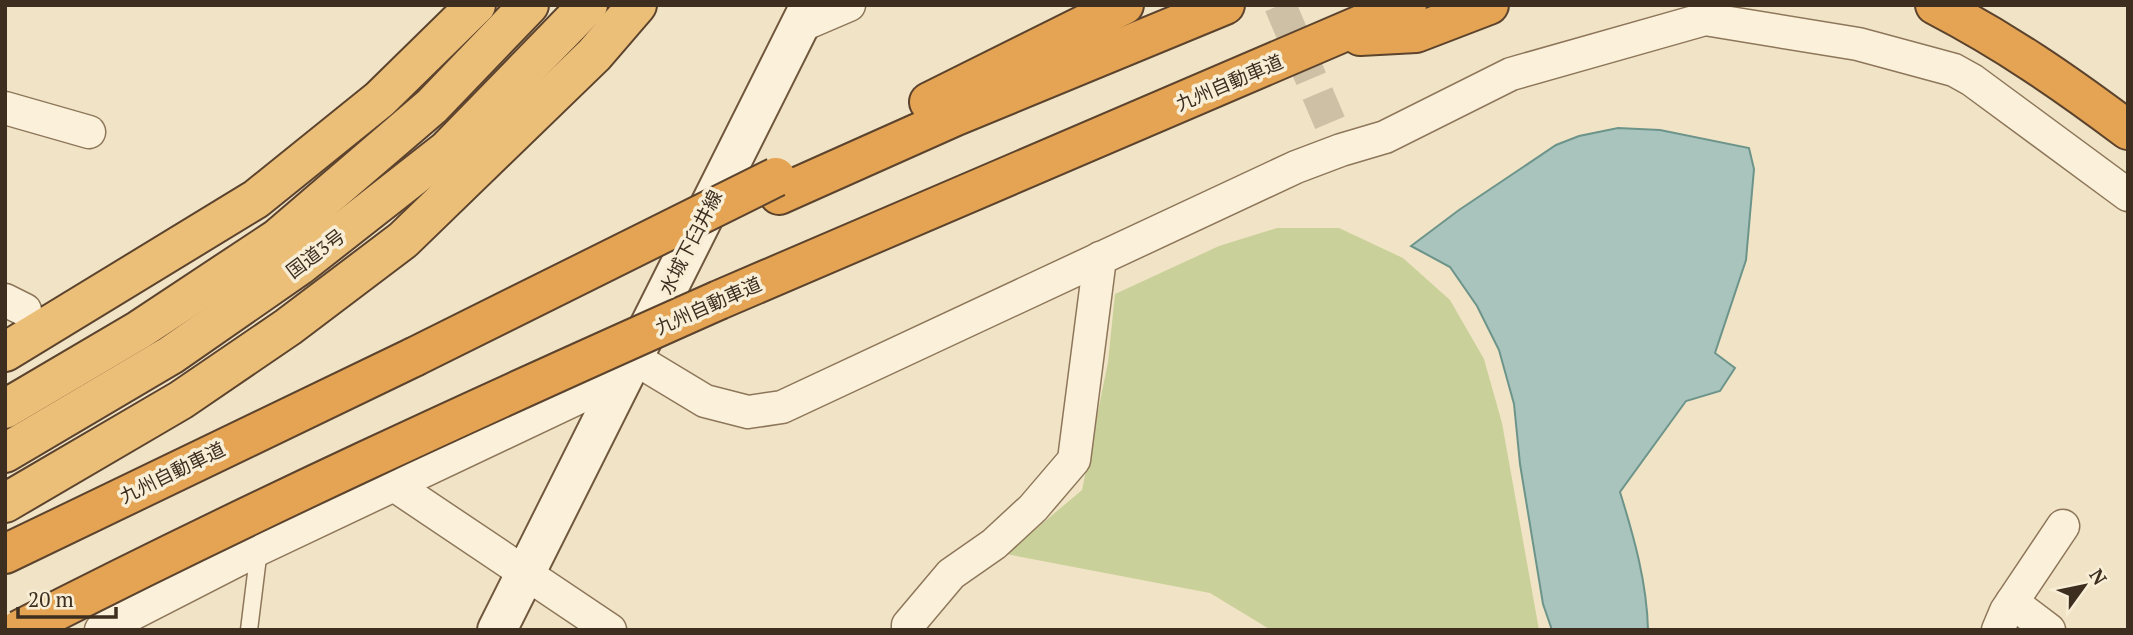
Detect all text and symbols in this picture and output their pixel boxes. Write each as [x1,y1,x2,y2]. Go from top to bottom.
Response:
street label: 九州自動車道 [1172,48,1286,116]
street label: 水城下臼井線 [653,186,727,298]
street label: 国道3号 [281,223,349,283]
street label: 九州自動車道 [651,270,765,340]
street label: 九州自動車道 [115,436,229,508]
north arrow [2049,551,2119,621]
text: N [2084,564,2113,590]
scale bar [18,576,116,620]
text: 20 m [28,585,74,613]

